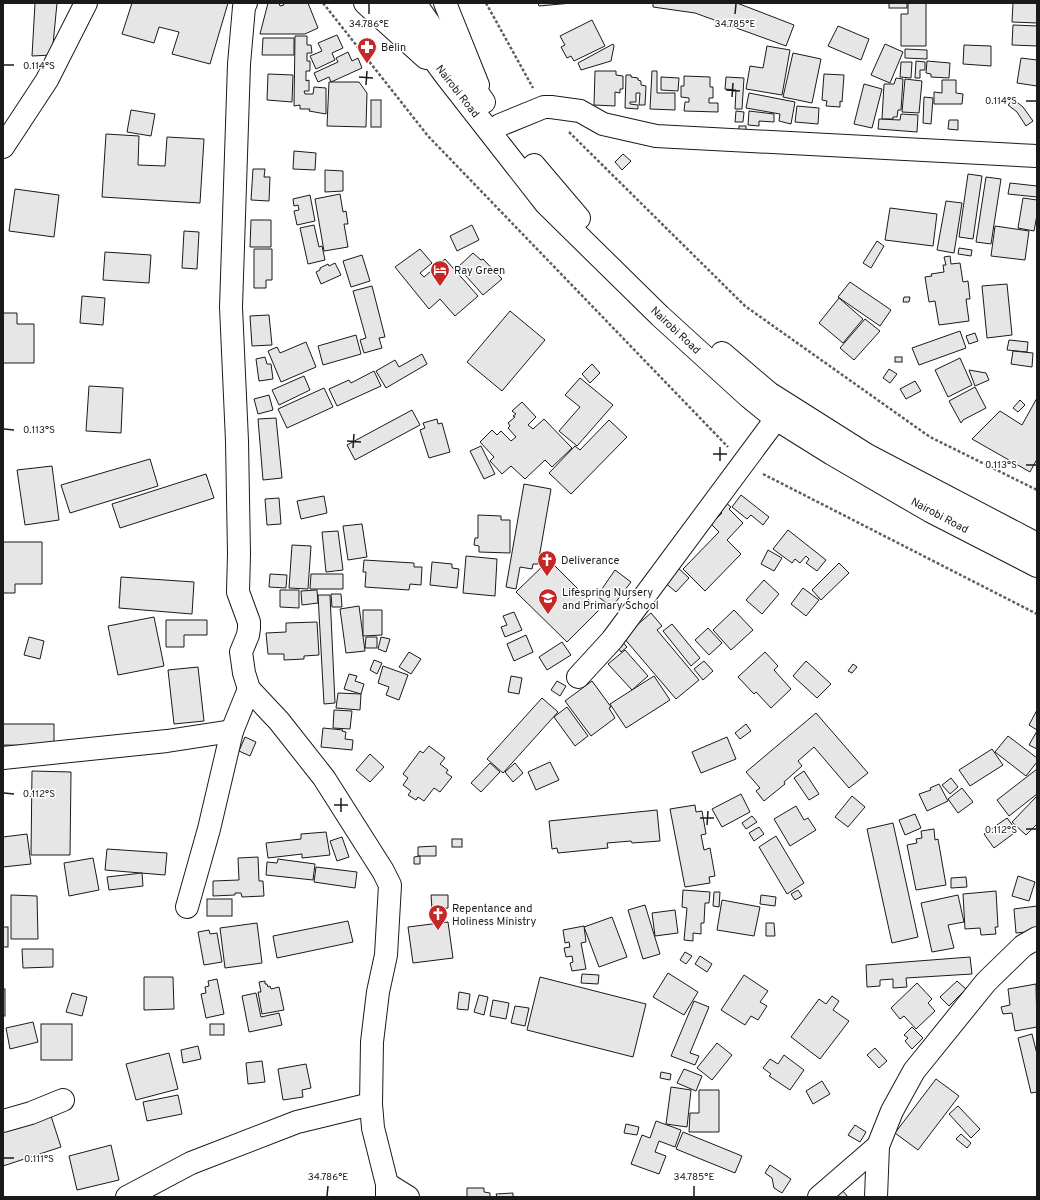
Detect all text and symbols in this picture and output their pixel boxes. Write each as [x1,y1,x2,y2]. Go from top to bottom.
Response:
text: 34.786°E [349,18,389,31]
text: 34.785°E [715,18,755,31]
pharmacy icon: Belin [356,36,378,64]
place label: Belin [381,41,406,55]
text: 0.114°S [23,60,55,73]
street label: Nairobi Road [432,62,482,121]
text: 0.114°S [985,95,1017,108]
hotel icon: Ray Green [429,259,451,287]
place label: Ray Green [454,264,505,278]
street label: Nairobi Road [647,304,703,357]
text: 0.113°S [23,424,55,437]
text: 0.113°S [985,459,1017,472]
street label: Nairobi Road [908,495,971,537]
church icon: Deliverance [536,549,558,577]
place label: Deliverance [561,554,620,568]
place label: Lifespring Nursery and Primary School [562,586,659,613]
school or university icon: Lifespring Nursery and Primary School [537,587,559,615]
text: 0.112°S [23,788,55,801]
text: 0.112°S [985,824,1017,837]
place label: Repentance and Holiness Ministry [452,902,536,929]
church icon: Repentance and Holiness Ministry [427,903,449,931]
text: 0.111°S [24,1153,54,1166]
text: 34.786°E [308,1171,348,1184]
text: 34.785°E [674,1171,714,1184]

